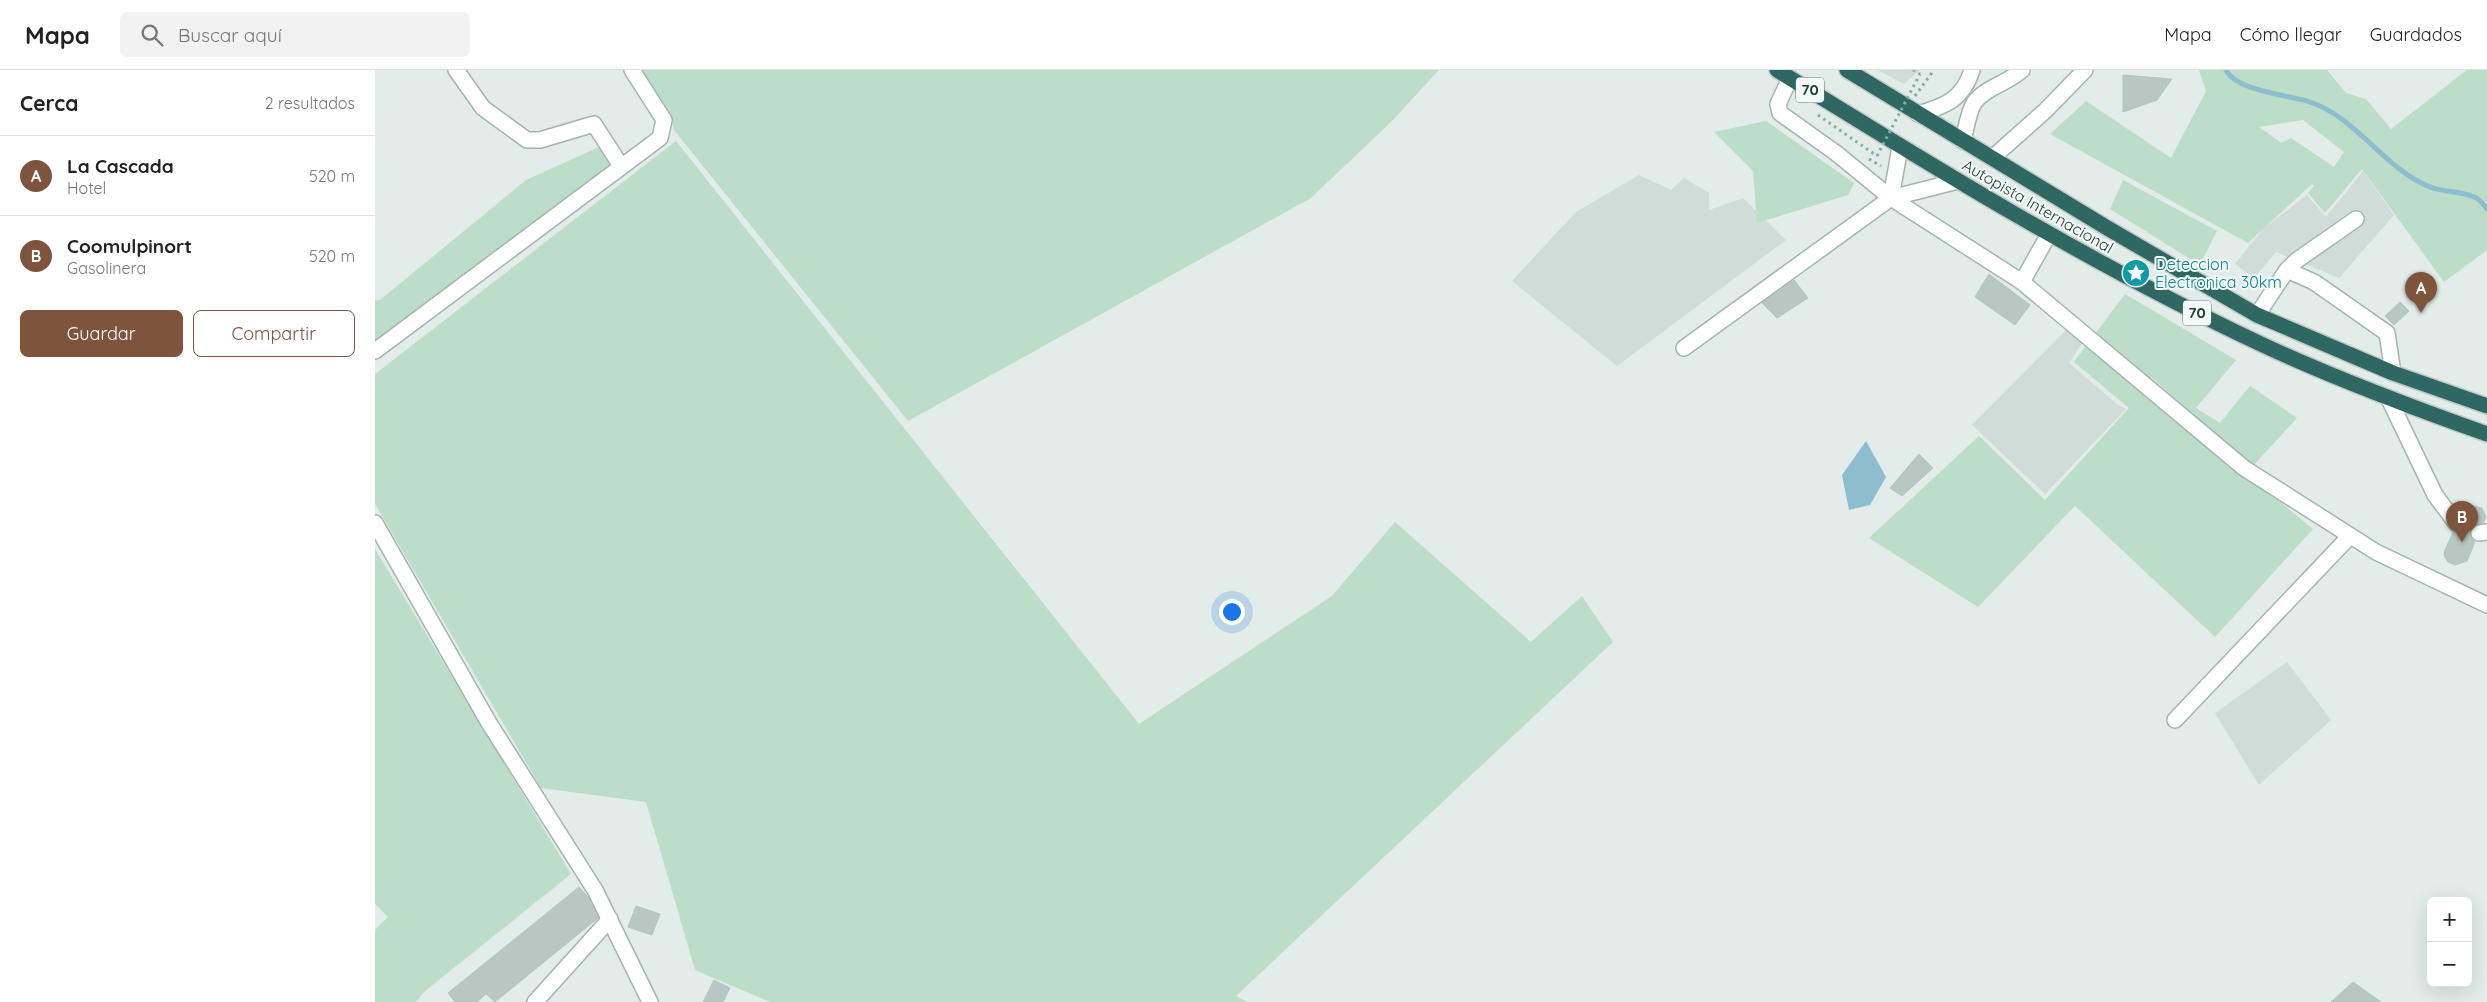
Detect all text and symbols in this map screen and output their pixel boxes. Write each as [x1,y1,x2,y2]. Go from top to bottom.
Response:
search box [120,12,470,57]
text: Mapa [25,20,90,50]
icon: search [138,21,166,49]
text: Buscar aquí [178,23,282,47]
text: Mapa [2164,23,2212,46]
text: Cómo llegar [2240,23,2342,46]
text: Guardados [2370,23,2462,46]
road number: 70 [1796,78,1824,102]
text: Cerca [20,90,78,116]
text: 2 resultados [265,93,355,113]
text: La Cascada [67,154,174,178]
street label: Autopista Internacional [1959,155,2117,257]
text: A [31,166,41,186]
text: 520 m [309,166,355,186]
text: Hotel [67,178,106,198]
text: Coomulpinort [67,234,192,258]
text: B [31,246,41,266]
text: 520 m [309,246,355,266]
place label: Deteccion Electronica 30km [2155,254,2282,292]
text: Gasolinera [67,258,146,278]
place icon: Deteccion Electronica 30km [2121,258,2151,288]
pin: A [2405,272,2437,313]
road number: 70 [2183,300,2211,326]
button: Guardar [20,310,183,357]
button: Compartir [193,310,355,357]
pin: B [2446,501,2478,542]
your location [1219,599,1245,625]
map controls [2427,897,2472,987]
button: + [2427,897,2472,942]
button: − [2427,942,2472,987]

